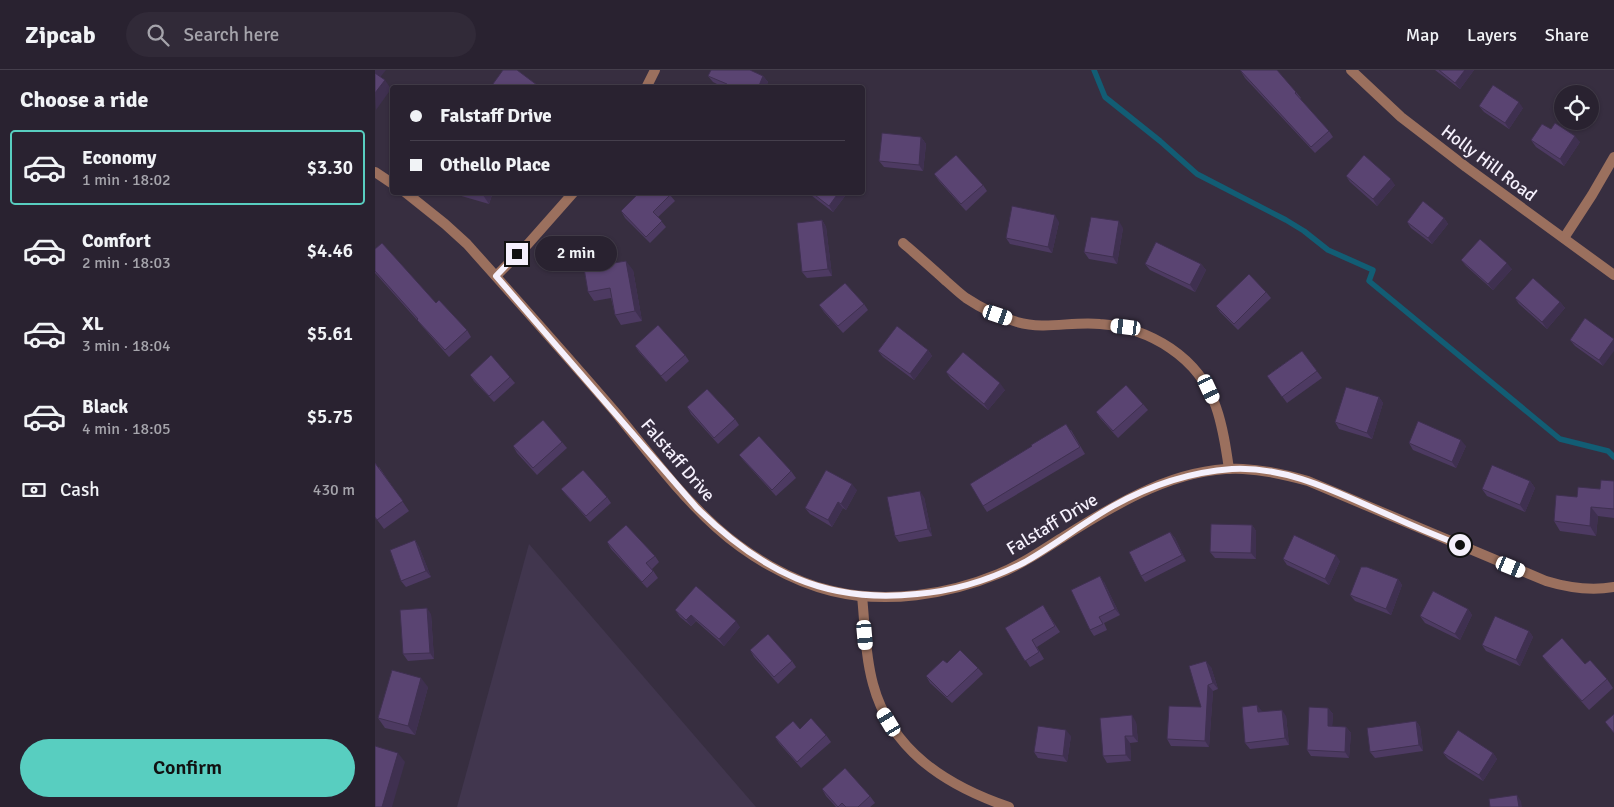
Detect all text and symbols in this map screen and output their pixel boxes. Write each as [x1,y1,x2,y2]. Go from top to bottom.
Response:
search box [126,12,476,57]
text: Zipcab [25,20,96,50]
icon: search [144,21,172,49]
text: Search here [184,23,279,47]
text: Map [1406,24,1439,46]
text: Layers [1467,24,1517,46]
text: Share [1545,24,1589,46]
map controls [1554,85,1599,130]
button: locate [1554,85,1599,130]
text: Choose a ride [20,86,148,113]
text: Falstaff Drive [440,104,552,128]
street label: Holly Hill Road [1437,120,1541,206]
icon: car [22,145,67,190]
text: Economy [82,146,156,170]
text: Othello Place [440,153,550,177]
text: $3.30 [307,156,353,180]
text: 1 min · 18:02 [82,170,171,190]
icon: car [22,228,67,273]
text: Comfort [82,229,151,253]
callout: 2 min [535,236,617,272]
text: $4.46 [307,239,353,263]
route end [506,243,528,265]
text: 2 min [557,243,595,263]
text: 2 min · 18:03 [82,253,171,273]
car [981,303,1014,327]
icon: car [22,311,67,356]
text: XL [82,312,104,336]
car [1110,318,1141,336]
text: $5.61 [307,322,353,346]
text: 3 min · 18:04 [82,336,171,356]
car [1195,372,1222,406]
icon: car [22,394,67,439]
text: Black [82,395,128,419]
text: $5.75 [307,405,353,429]
street label: Falstaff Drive [636,414,720,506]
text: 4 min · 18:05 [82,419,171,439]
icon: cash [20,476,48,504]
text: Cash [60,478,100,502]
text: 430 m [313,480,355,500]
street label: Falstaff Drive [1003,488,1101,560]
route start [1449,534,1471,556]
car [1494,554,1527,580]
car [856,619,873,651]
car [874,705,903,739]
button: Confirm [20,739,355,797]

